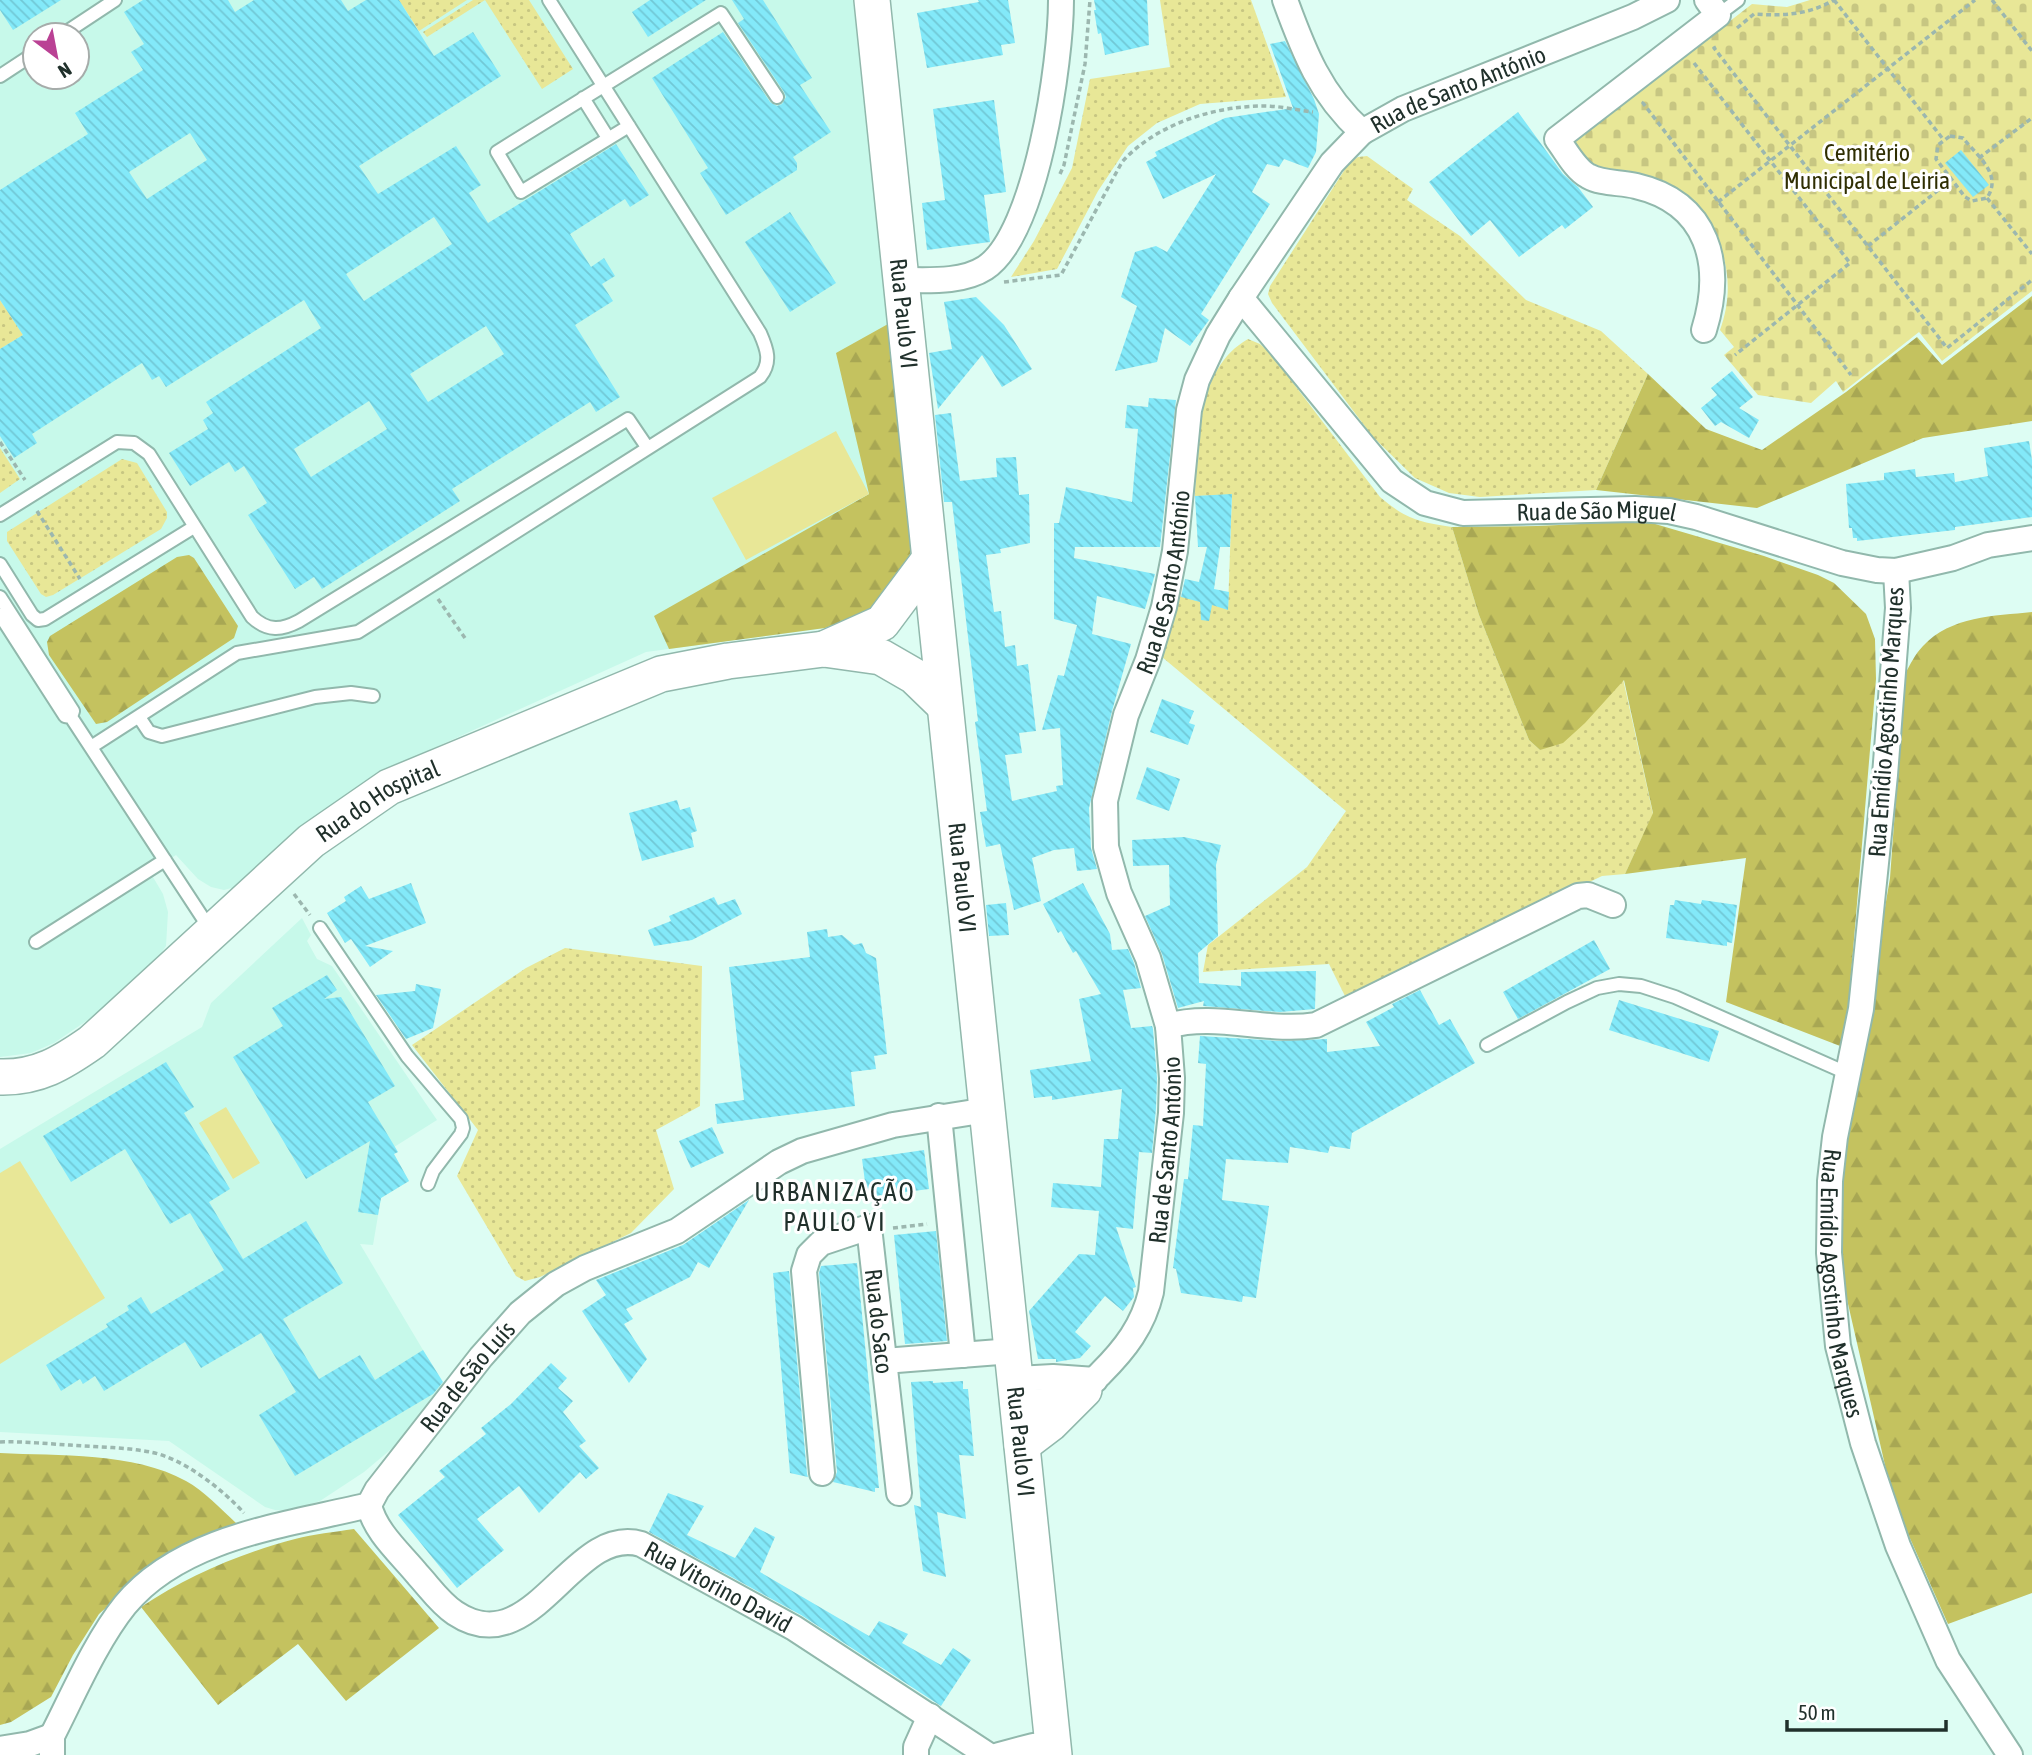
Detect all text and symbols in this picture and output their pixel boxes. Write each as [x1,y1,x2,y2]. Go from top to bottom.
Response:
north arrow [21,21,91,91]
street label: Rua de Santo António [1366,40,1549,138]
text: N [54,58,76,83]
park label: Cemitério Municipal de Leiria [1784,139,1950,194]
street label: Rua Paulo VI [885,257,924,370]
street label: Rua de Santo António [1130,489,1194,678]
street label: Rua de São Miguel [1516,495,1680,526]
street label: Rua Emídio Agostinho Marques [1863,586,1909,858]
street label: Rua do Hospital [310,754,444,847]
street label: Rua Paulo VI [944,821,982,934]
street label: Rua de Santo António [1143,1056,1186,1245]
street label: Rua Emídio Agostinho Marques [1815,1147,1869,1420]
district label: URBANIZAÇÃO PAULO VI [754,1177,916,1237]
street label: Rua do Saco [860,1267,899,1375]
street label: Rua de São Luís [414,1316,520,1437]
street label: Rua Paulo VI [1002,1385,1041,1498]
street label: Rua Vitorino David [640,1535,797,1638]
scale bar [1787,1688,1946,1732]
text: 50 m [1798,1700,1836,1724]

